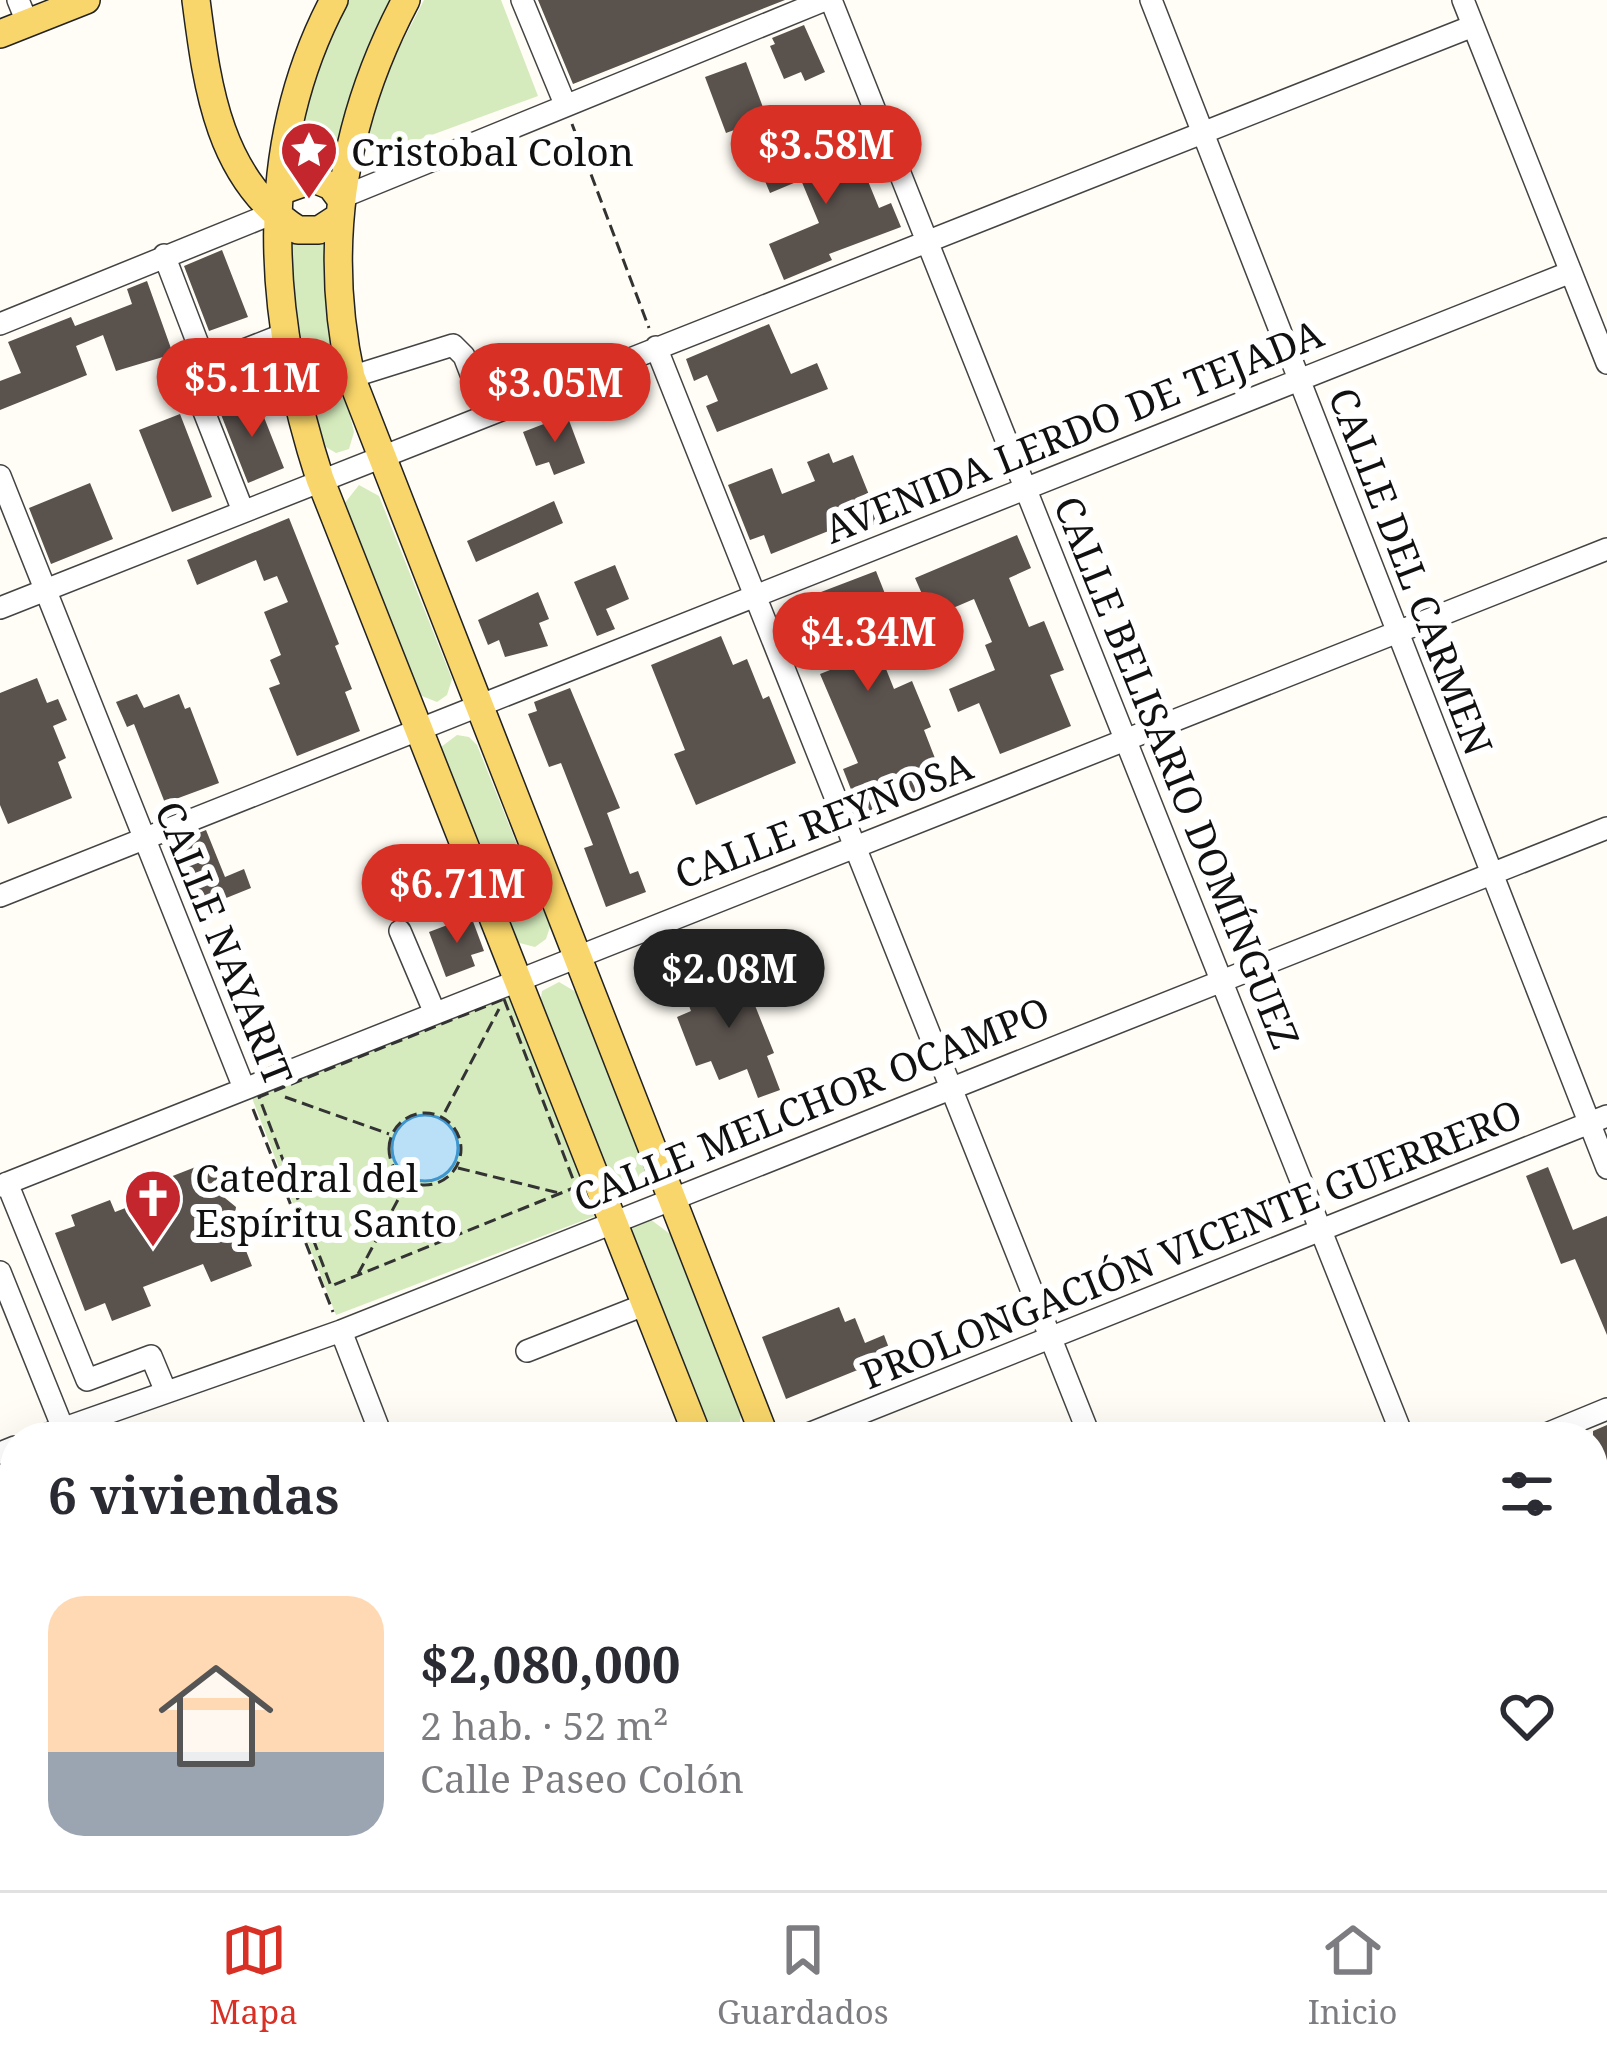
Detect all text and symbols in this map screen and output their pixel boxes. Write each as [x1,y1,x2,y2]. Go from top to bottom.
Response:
pin: $3.58M [728,105,924,207]
text: $3.58M [758,117,894,170]
place icon: Cristobal Colon [278,119,340,201]
place label: Cristobal Colon [351,124,634,177]
street label: AVENIDA LERDO DE TEJADA [816,305,1331,554]
pin: $5.11M [154,338,350,440]
pin: $3.05M [457,343,653,445]
text: $5.11M [184,350,320,403]
text: $3.05M [487,355,623,408]
street label: CALLE DEL CARMEN [1318,380,1506,762]
street label: CALLE BELISARIO DOMÍNGUEZ [1043,488,1313,1056]
pin: $4.34M [770,592,966,694]
text: $4.34M [800,604,936,657]
street label: CALLE REYNOSA [667,738,980,900]
street label: CALLE NAYARIT [144,793,306,1093]
pin: $6.71M [359,844,555,946]
text: $6.71M [389,856,525,909]
pin: $2.08M [631,929,827,1031]
text: $2.08M [661,941,797,994]
street label: CALLE MELCHOR OCAMPO [565,983,1057,1223]
street label: PROLONGACIÓN VICENTE GUERRERO [853,1086,1529,1400]
place label: Catedral del Espíritu Santo [195,1150,457,1248]
church icon: Catedral del Espíritu Santo [122,1167,184,1249]
text: 6 viviendas [48,1459,339,1529]
icon: filters [1494,1461,1560,1527]
text: $2,080,000 [420,1628,681,1698]
icon: home [144,1644,288,1788]
icon: heart [1494,1683,1560,1749]
text: 2 hab. · 52 m² [420,1698,669,1751]
text: Calle Paseo Colón [420,1751,744,1804]
tab: Mapa [210,1917,298,2034]
tab: Guardados [717,1917,889,2034]
tab: Inicio [1308,1917,1397,2034]

